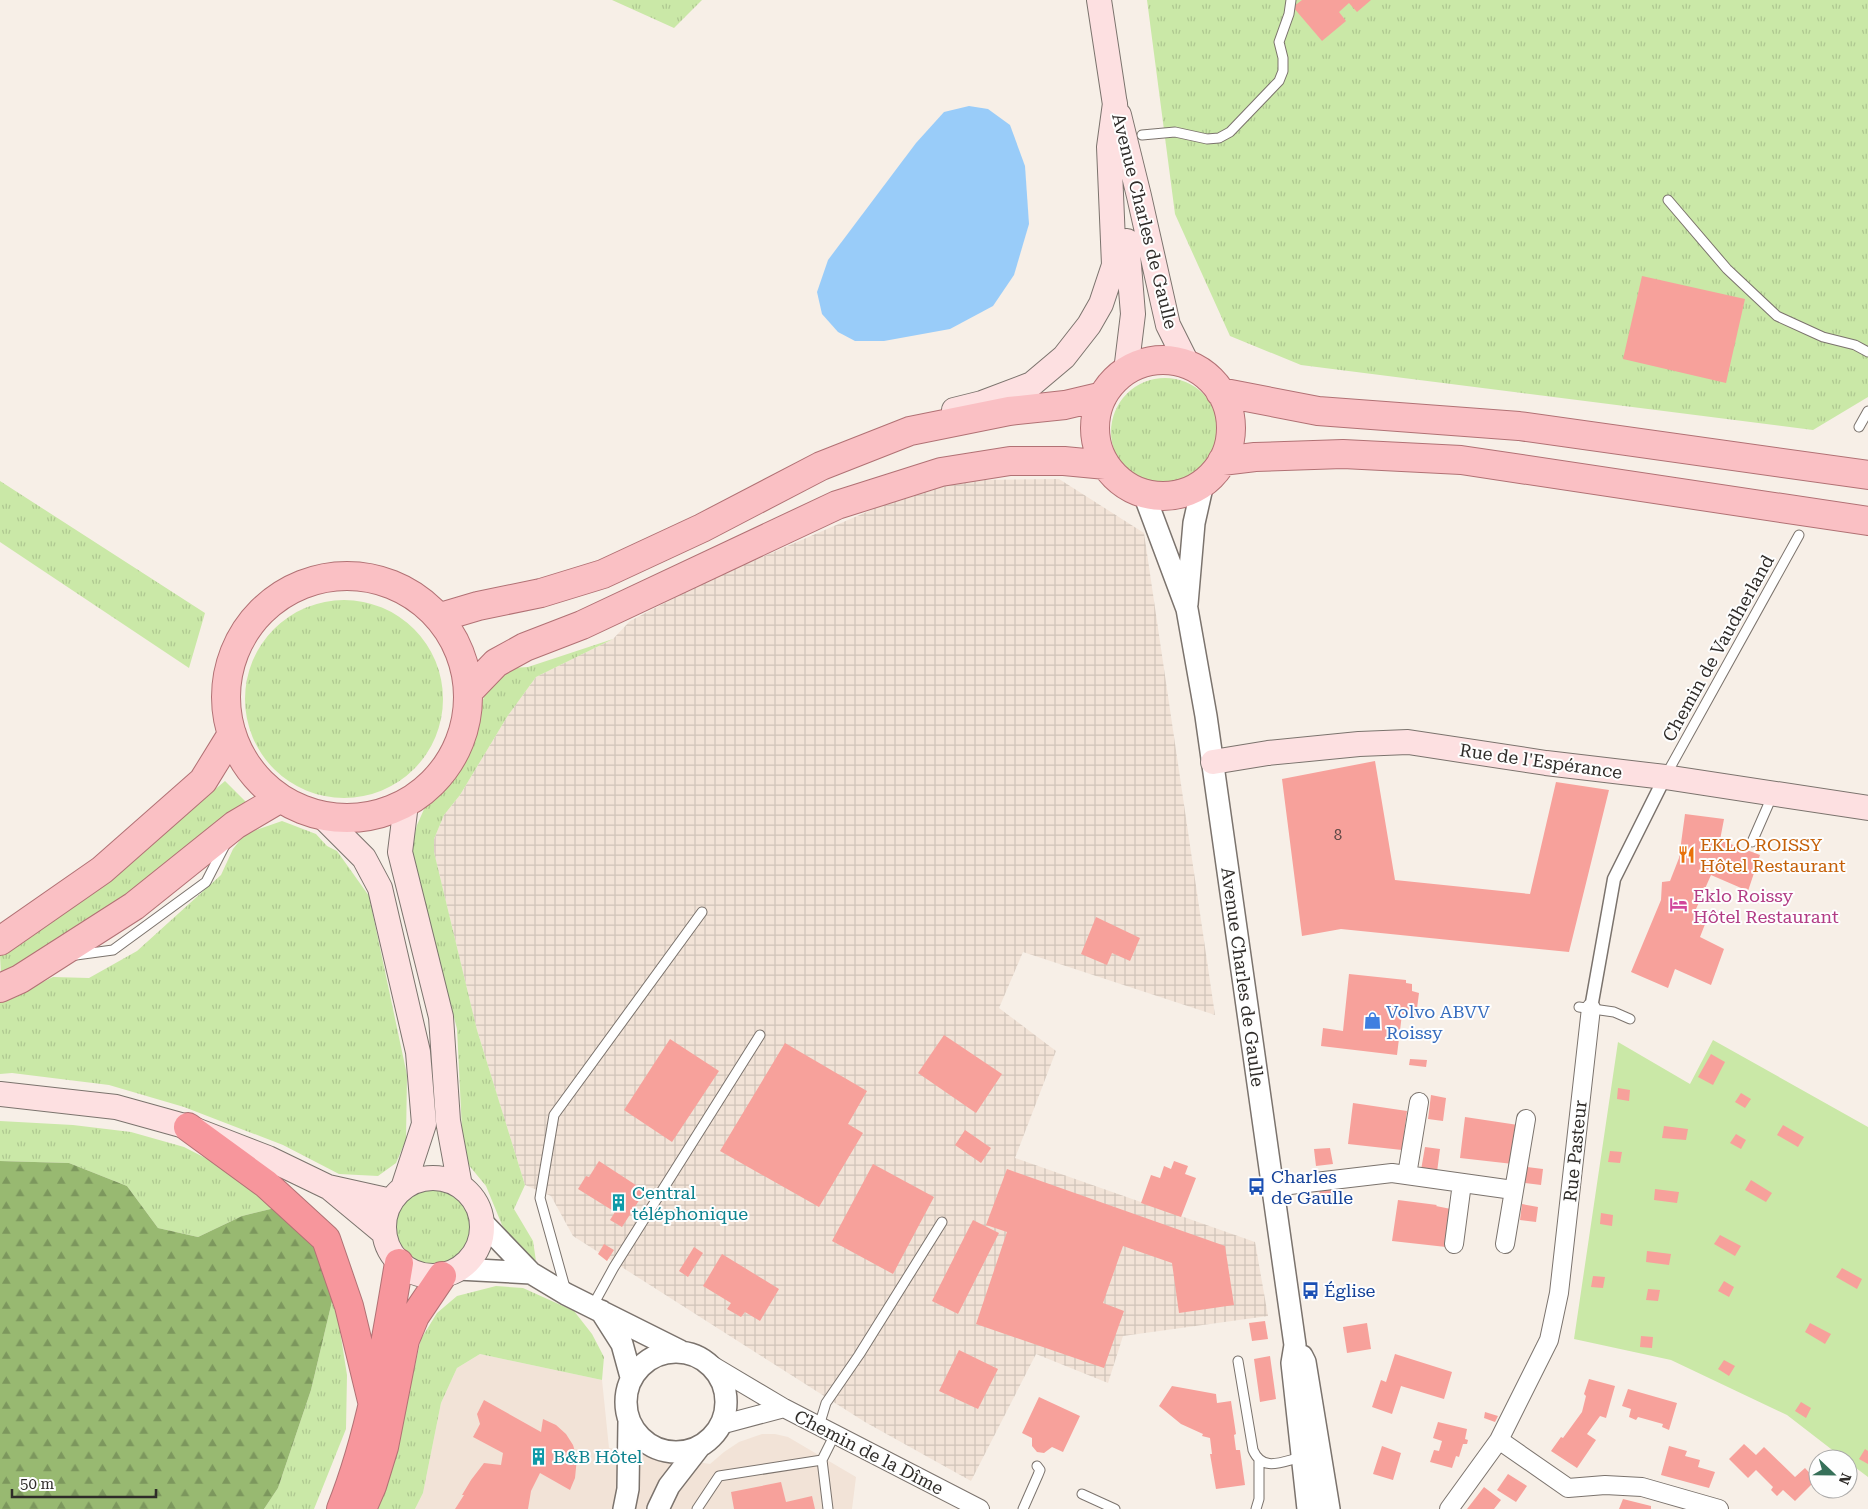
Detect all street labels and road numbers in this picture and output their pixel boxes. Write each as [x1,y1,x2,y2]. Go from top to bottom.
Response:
street label: Avenue Charles de Gaulle [1108,111,1182,331]
street label: Chemin de Vaudherland [1658,551,1778,745]
street label: Rue de l'Espérance [1458,739,1624,783]
street label: Avenue Charles de Gaulle [1217,866,1269,1088]
street label: Rue Pasteur [1559,1099,1591,1203]
street label: Chemin de la Dîme [791,1405,947,1499]

